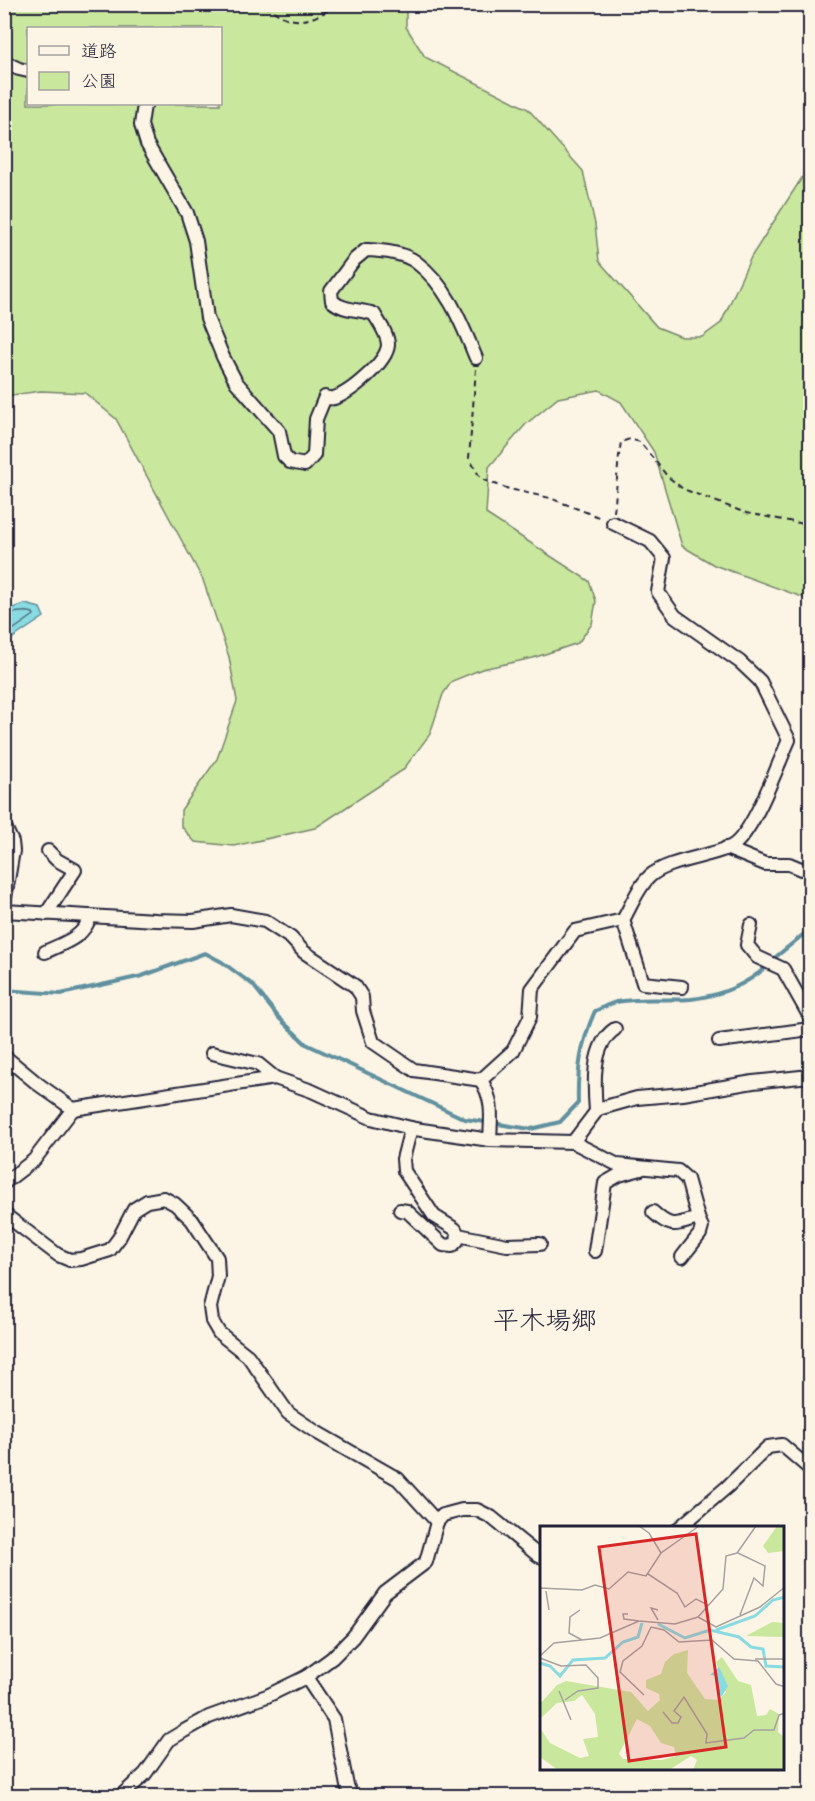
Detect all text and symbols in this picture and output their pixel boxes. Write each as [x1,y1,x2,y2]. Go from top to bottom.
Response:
legend [27,27,222,105]
text: 道路 [81,39,117,64]
text: 公園 [81,69,117,94]
district label: 平木場郷 [493,1303,597,1339]
inset map [540,1526,785,1771]

